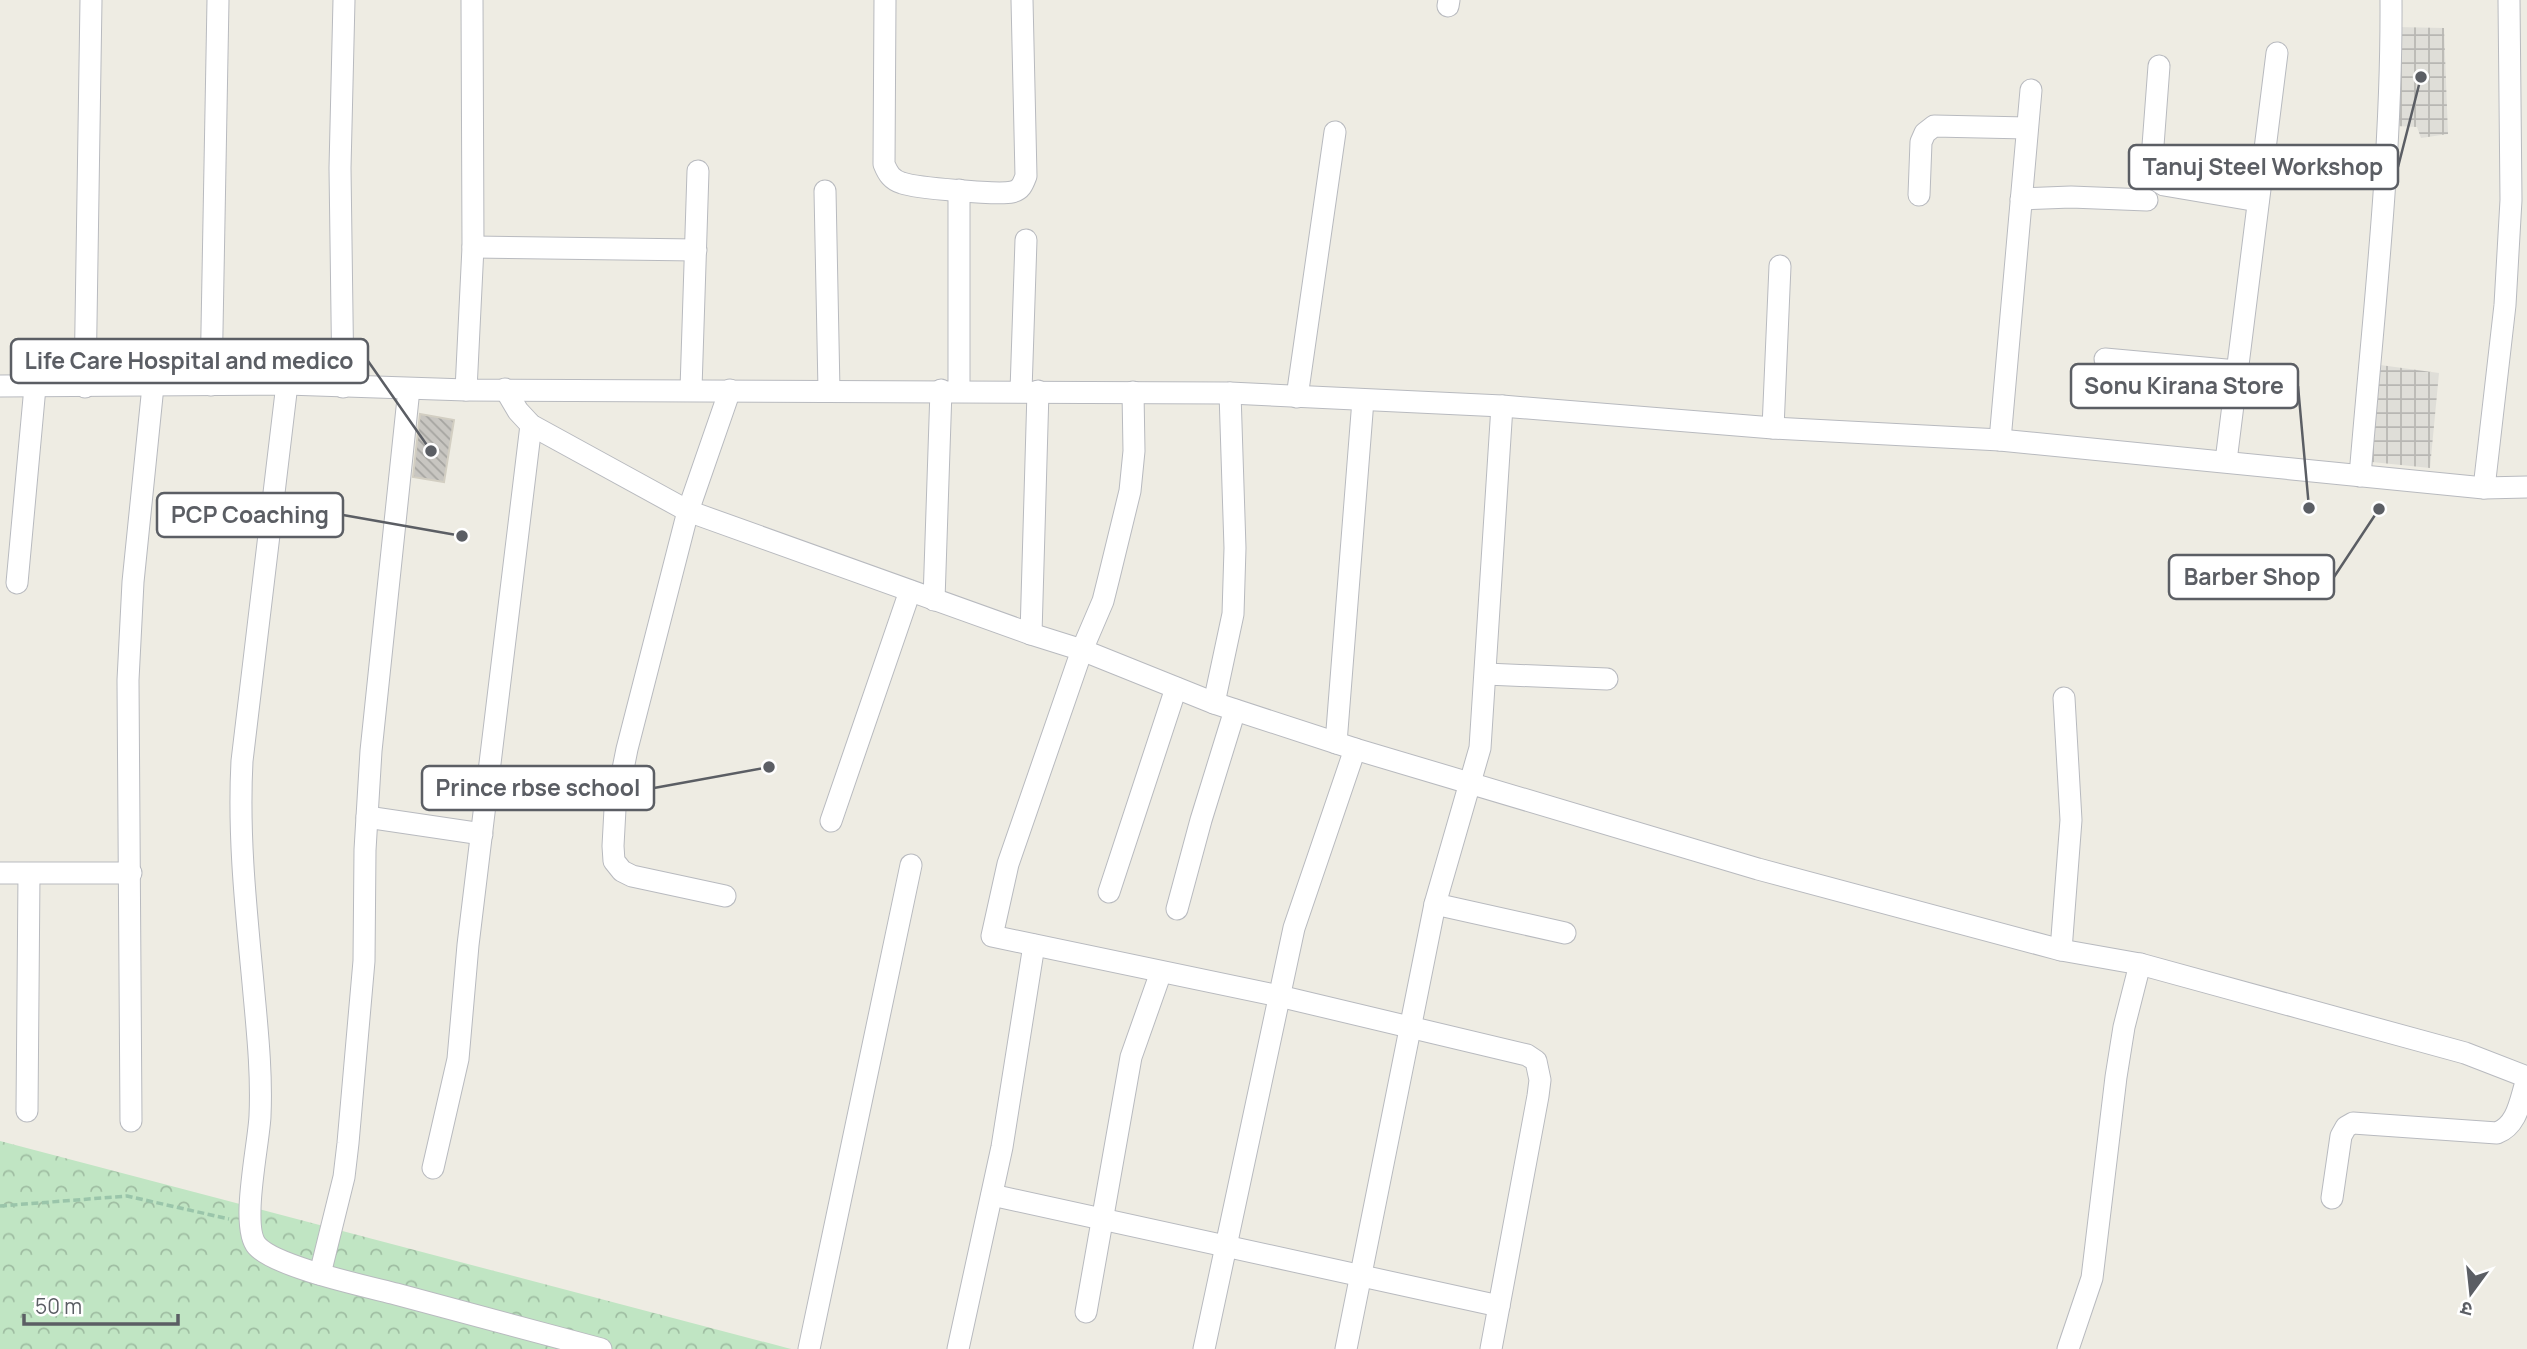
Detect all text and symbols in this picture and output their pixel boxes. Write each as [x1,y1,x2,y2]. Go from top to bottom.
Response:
callout: Tanuj Steel Workshop [2129,145,2398,189]
text: Tanuj Steel Workshop [2143,150,2383,182]
callout: Life Care Hospital and medico [11,339,368,383]
text: Life Care Hospital and medico [24,344,354,376]
callout: Sonu Kirana Store [2071,364,2298,408]
text: Sonu Kirana Store [2084,369,2284,401]
callout: PCP Coaching [157,493,343,537]
text: PCP Coaching [171,498,329,530]
callout: Barber Shop [2169,555,2334,599]
text: Barber Shop [2184,560,2320,592]
callout: Prince rbse school [422,766,654,810]
text: Prince rbse school [436,771,640,803]
north arrow [2436,1258,2506,1328]
scale bar [24,1282,178,1326]
text: 50 m [35,1292,82,1320]
text: उ [2457,1295,2475,1323]

